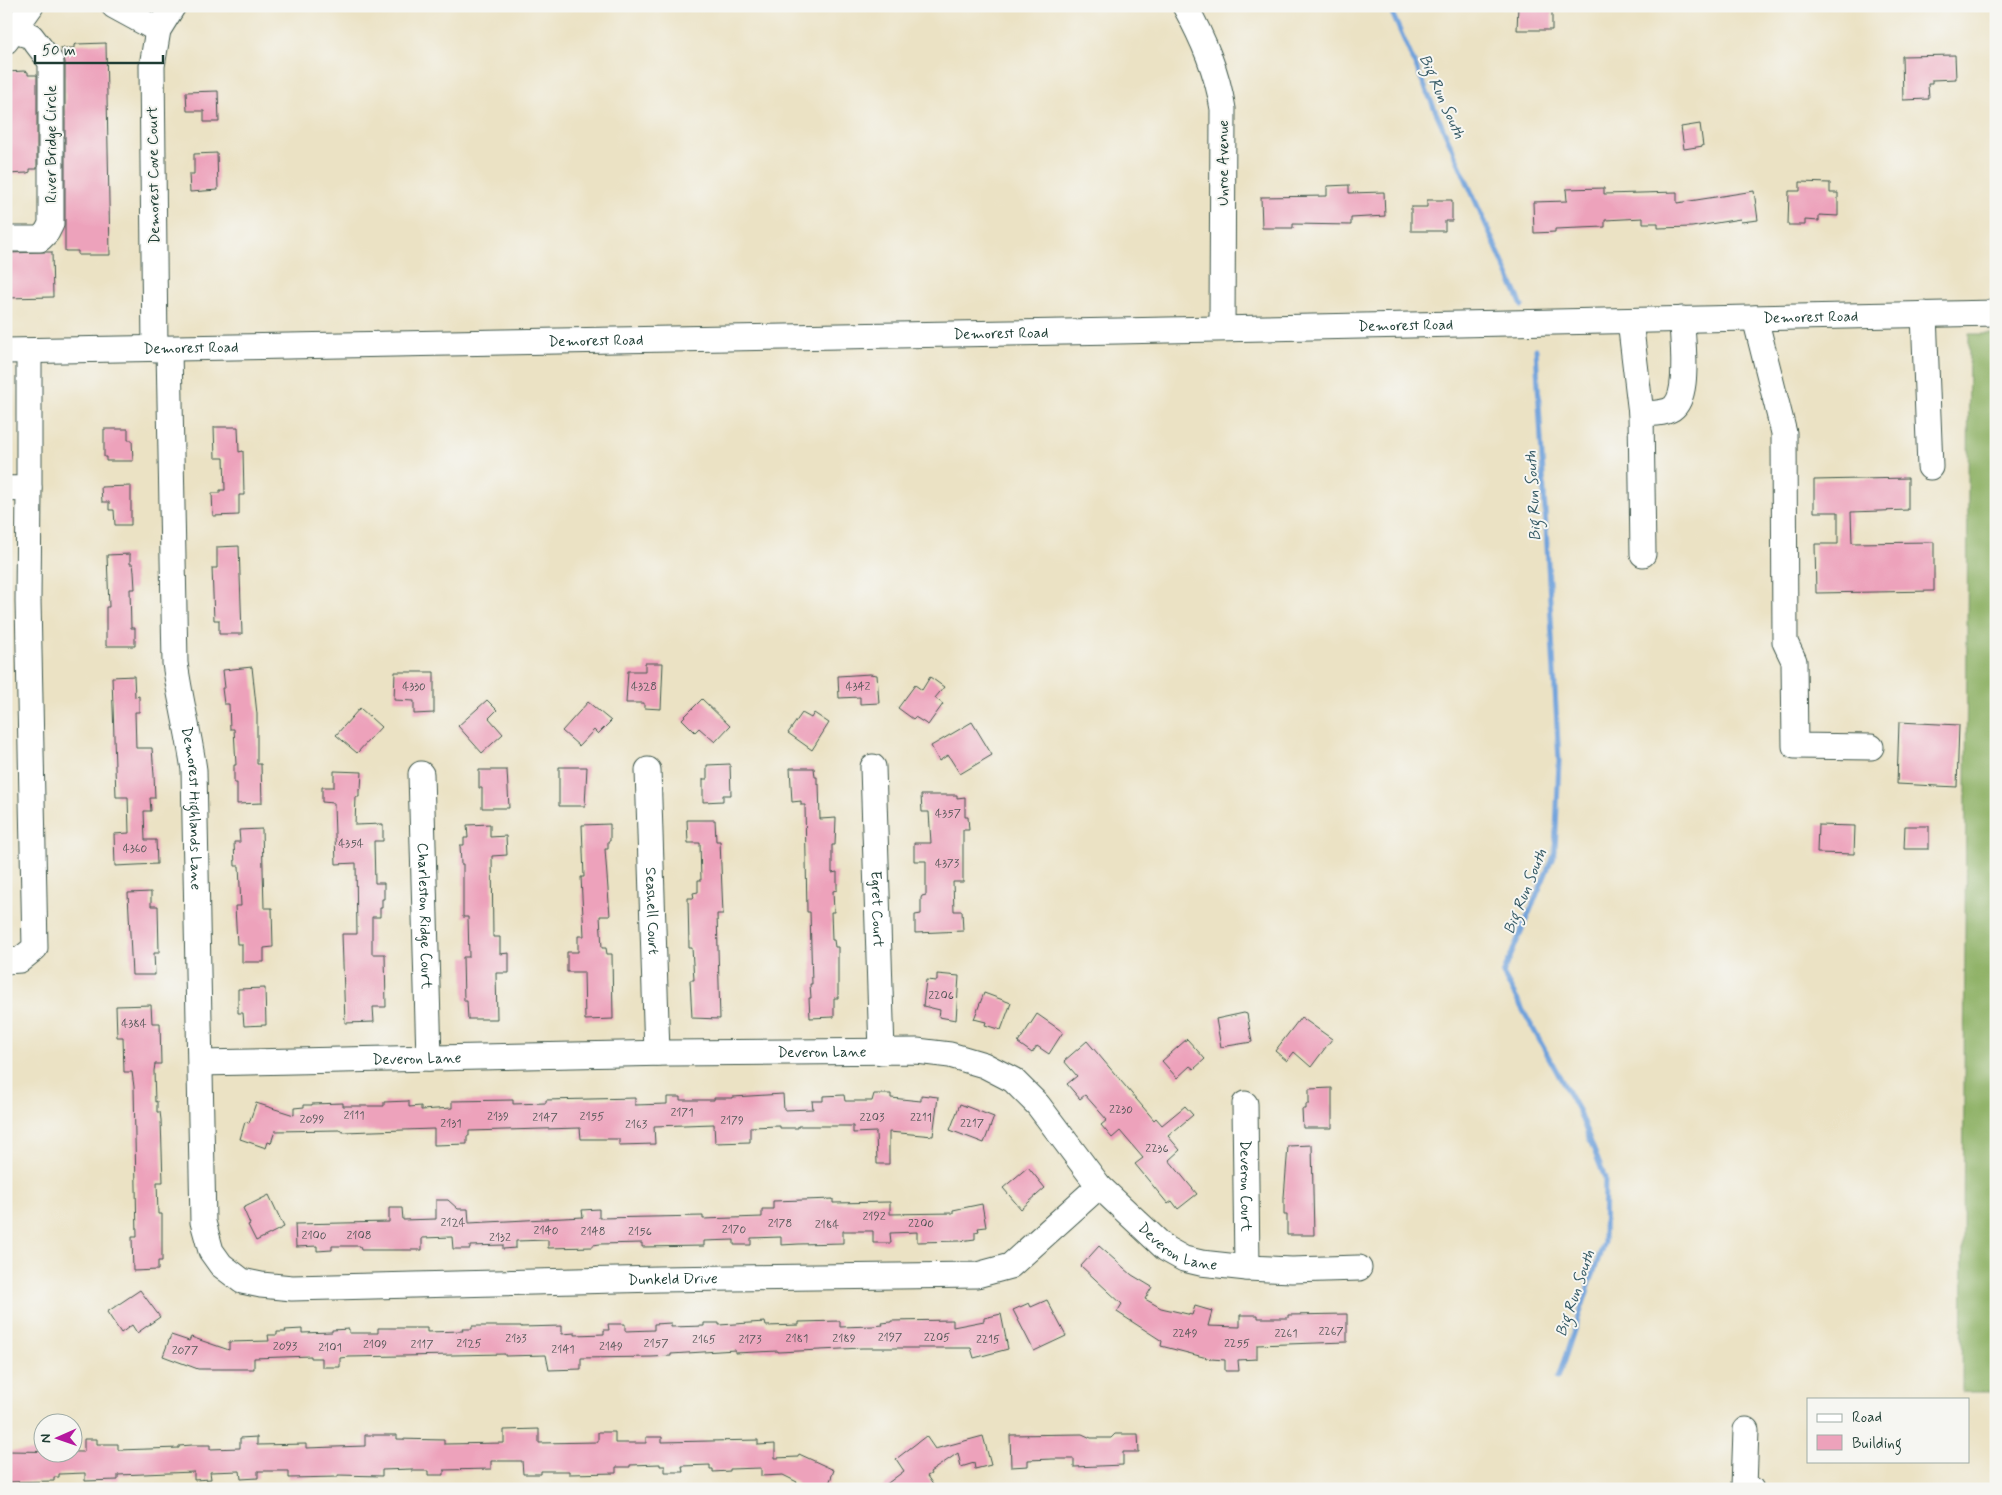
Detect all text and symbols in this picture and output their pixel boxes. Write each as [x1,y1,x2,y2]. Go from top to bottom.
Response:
scale bar [35,32,162,64]
text: 50 m [42,41,76,61]
water label: Big Run South [1412,51,1470,143]
street label: River Bridge Circle [42,85,62,203]
street label: Demorest Cove Court [143,106,165,244]
street label: Unroe Avenue [1214,120,1234,206]
street label: Demorest Road [1763,307,1858,329]
street label: Demorest Road [1358,315,1453,337]
street label: Demorest Road [953,323,1049,345]
street label: Demorest Road [548,331,644,352]
street label: Demorest Road [143,338,239,360]
water label: Big Run South [1521,450,1548,542]
house number: 4330 [402,679,426,695]
house number: 4328 [631,679,657,695]
house number: 4342 [845,679,871,695]
street label: Demorest Highlands Lane [176,725,205,891]
house number: 4357 [935,806,961,822]
house number: 4354 [338,836,364,852]
house number: 4360 [123,841,148,857]
street label: Charleston Ridge Court [412,842,436,990]
water label: Big Run South [1499,845,1554,938]
house number: 4373 [935,856,960,872]
street label: Seashell Court [640,867,663,955]
street label: Egret Court [865,870,888,947]
house number: 2206 [928,988,954,1004]
house number: 4384 [121,1016,147,1032]
street label: Deveron Lane [777,1042,867,1063]
street label: Deveron Lane [372,1048,462,1070]
house number: 2230 [1109,1102,1133,1118]
house number: 2171 [670,1105,694,1121]
house number: 2111 [343,1108,365,1124]
house number: 2139 [487,1109,509,1125]
house number: 2155 [580,1109,604,1125]
house number: 2147 [532,1110,558,1126]
house number: 2203 [860,1110,885,1126]
house number: 2211 [910,1110,932,1126]
house number: 2099 [300,1112,325,1128]
house number: 2179 [720,1113,744,1129]
house number: 2131 [440,1116,462,1132]
house number: 2217 [960,1116,984,1132]
house number: 2163 [625,1117,648,1133]
street label: Deveron Court [1234,1140,1256,1232]
house number: 2236 [1145,1141,1169,1157]
house number: 2192 [862,1209,886,1225]
house number: 2124 [440,1215,466,1231]
house number: 2178 [768,1216,792,1232]
house number: 2200 [908,1216,934,1232]
house number: 2184 [815,1217,839,1233]
street label: Deveron Lane [1133,1219,1218,1276]
house number: 2170 [722,1222,747,1238]
house number: 2140 [534,1223,559,1239]
house number: 2148 [581,1224,605,1240]
house number: 2156 [628,1224,652,1240]
house number: 2100 [302,1228,327,1244]
house number: 2108 [346,1228,372,1244]
house number: 2132 [489,1230,511,1246]
water label: Big Run South [1551,1247,1602,1340]
street label: Dunkeld Drive [628,1269,718,1291]
house number: 2267 [1318,1324,1344,1340]
house number: 2249 [1172,1326,1198,1342]
house number: 2261 [1274,1326,1298,1342]
house number: 2197 [878,1330,902,1346]
house number: 2205 [924,1330,950,1346]
house number: 2133 [505,1331,527,1347]
house number: 2181 [786,1331,808,1347]
house number: 2189 [832,1331,856,1347]
house number: 2165 [692,1332,716,1348]
house number: 2173 [738,1332,762,1348]
house number: 2215 [976,1332,1000,1348]
house number: 2125 [456,1336,482,1352]
house number: 2157 [644,1336,669,1352]
house number: 2255 [1224,1336,1250,1352]
house number: 2109 [363,1337,387,1353]
house number: 2117 [411,1337,434,1353]
house number: 2093 [273,1339,298,1355]
house number: 2149 [599,1339,623,1355]
house number: 2101 [318,1340,342,1356]
house number: 2141 [551,1342,575,1358]
house number: 2077 [172,1343,198,1359]
legend [1807,1398,1970,1462]
text: Road [1852,1408,1882,1428]
north arrow [32,1412,82,1462]
text: N [37,1433,55,1443]
text: Building [1852,1434,1902,1455]

